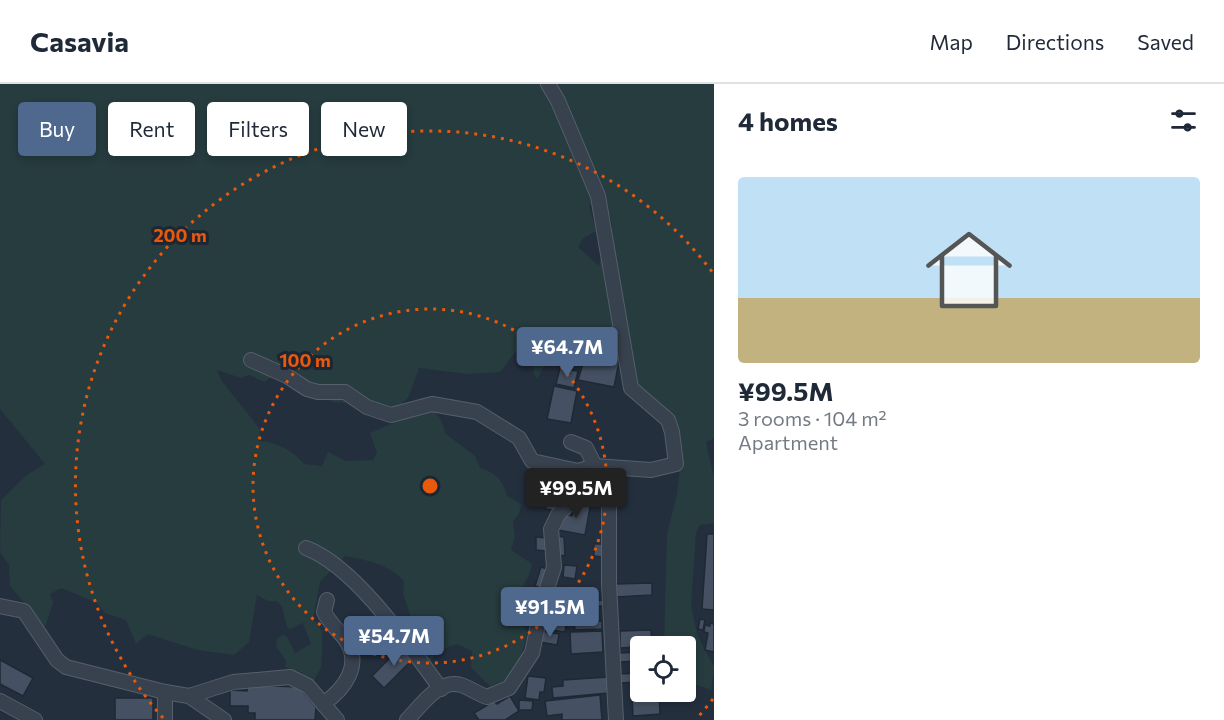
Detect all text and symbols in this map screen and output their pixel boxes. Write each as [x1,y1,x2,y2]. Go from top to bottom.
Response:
text: Casavia [30,24,129,58]
text: Map [930,29,973,54]
text: Directions [1006,29,1104,54]
text: Saved [1137,29,1194,54]
chip: Buy [18,102,96,156]
chip: Rent [108,102,195,156]
chip: Filters [207,102,309,156]
chip: New [321,102,407,156]
icon: filters [1167,104,1200,137]
text: 4 homes [738,105,838,136]
icon: home [915,216,1023,324]
text: 200 m [153,224,207,246]
pin: ¥64.7M [518,327,616,378]
text: ¥64.7M [531,334,603,358]
text: 100 m [279,349,331,371]
text: ¥99.5M [738,375,833,406]
text: 3 rooms · 104 m² [738,406,887,430]
text: Apartment [738,430,838,454]
pin: ¥99.5M [527,468,625,519]
text: ¥99.5M [539,475,613,499]
centre of rings [420,476,440,496]
pin: ¥91.5M [501,587,599,638]
text: ¥91.5M [515,594,585,618]
pin: ¥54.7M [345,616,443,667]
text: ¥54.7M [358,623,430,647]
map controls [630,636,696,702]
button: locate [630,636,696,702]

